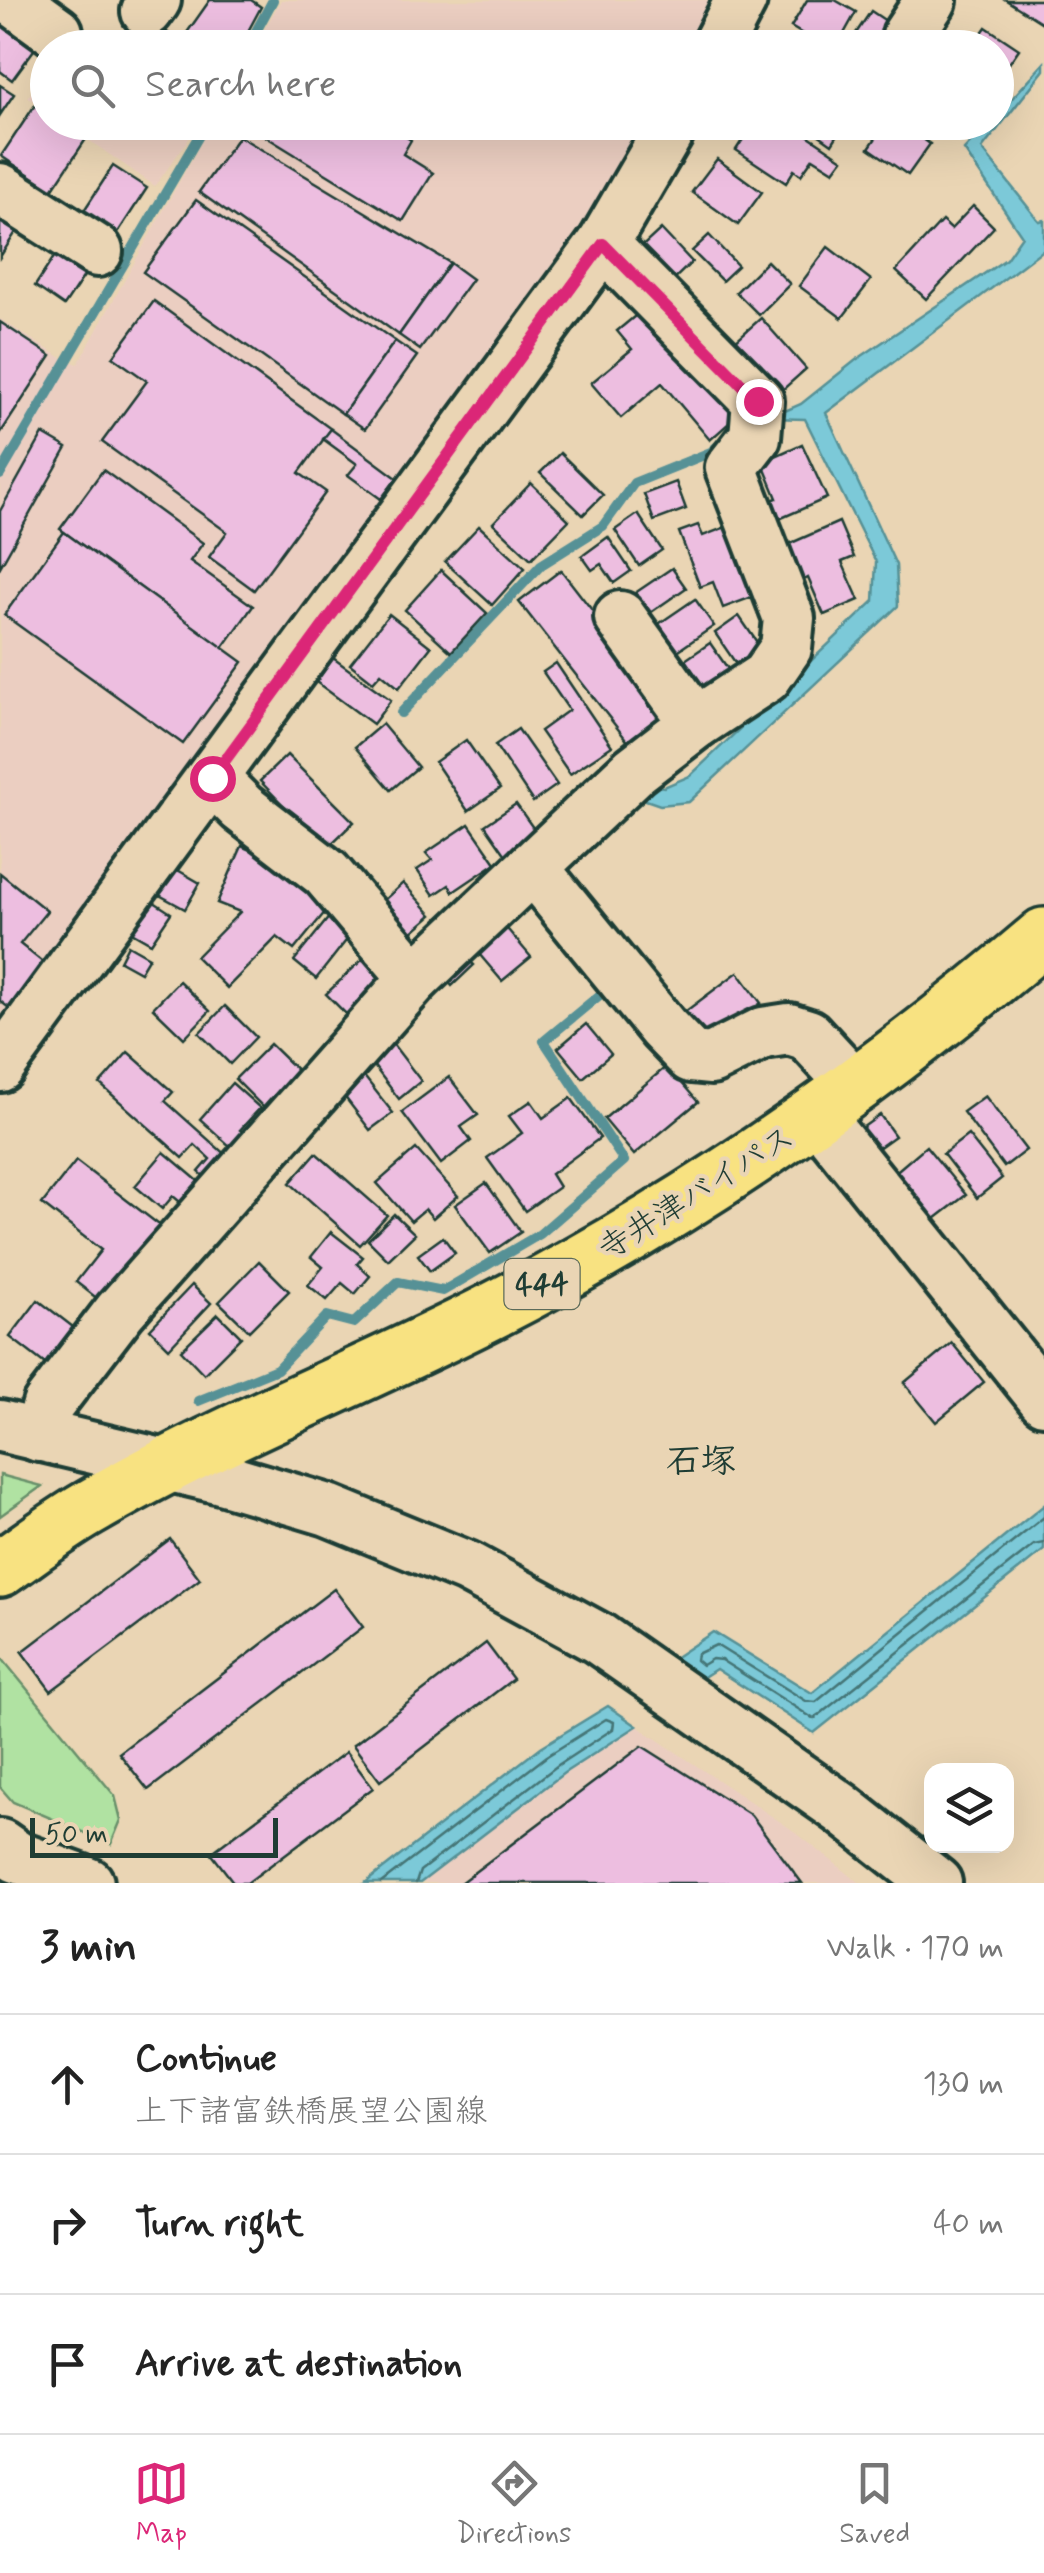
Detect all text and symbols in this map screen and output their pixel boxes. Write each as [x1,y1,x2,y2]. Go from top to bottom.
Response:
search box [30,30,1014,140]
icon: search [65,58,120,113]
text: Search here [145,61,336,110]
route end [736,379,782,425]
route start [190,756,236,802]
street label: 寺井津バイパス [591,1117,803,1271]
road number: 444 [504,1259,580,1309]
district label: 石塚 [666,1439,736,1485]
map controls [924,1763,1014,1853]
button: layers [924,1763,1014,1853]
scale bar [30,1813,278,1858]
text: 50 m [45,1817,108,1854]
text: 3 min [40,1921,137,1976]
text: Walk · 170 m [826,1927,1004,1969]
text: Continue [135,2035,277,2084]
icon: ahead [40,2057,95,2112]
text: 130 m [923,2063,1004,2105]
text: 上下諸富鉄橋展望公園線 [135,2091,487,2133]
icon: right [40,2197,95,2252]
text: Turn right [135,2200,304,2249]
text: 40 m [933,2203,1004,2245]
icon: arrive [40,2337,95,2392]
text: Arrive at destination [135,2340,462,2389]
tab: Map [134,2456,189,2553]
tab: Directions [457,2456,572,2553]
tab: Saved [839,2456,910,2553]

